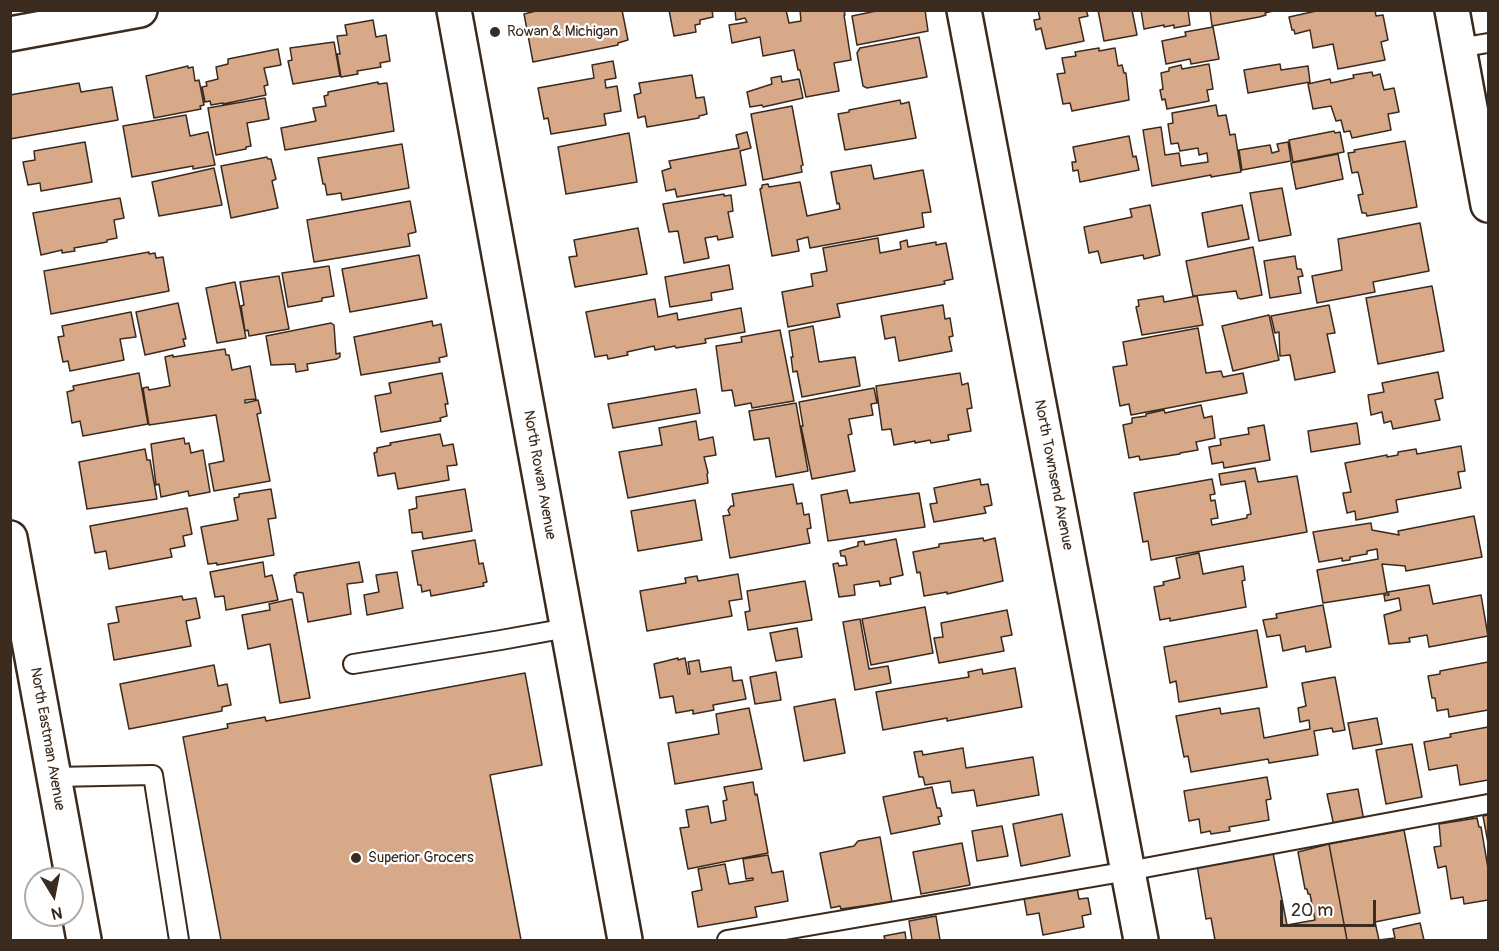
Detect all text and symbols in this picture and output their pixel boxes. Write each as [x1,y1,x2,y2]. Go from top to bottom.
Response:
place label: Rowan & Michigan [507,23,618,41]
marker: Rowan & Michigan [488,25,502,39]
street label: North Townsend Avenue [1030,398,1076,552]
street label: North Rowan Avenue [519,409,559,541]
street label: North Eastman Avenue [26,666,68,812]
place label: Superior Grocers [368,849,474,867]
marker: Superior Grocers [349,851,363,865]
north arrow [24,867,84,927]
scale bar [1283,888,1379,926]
text: 20 m [1291,899,1333,922]
text: N [50,902,64,924]

